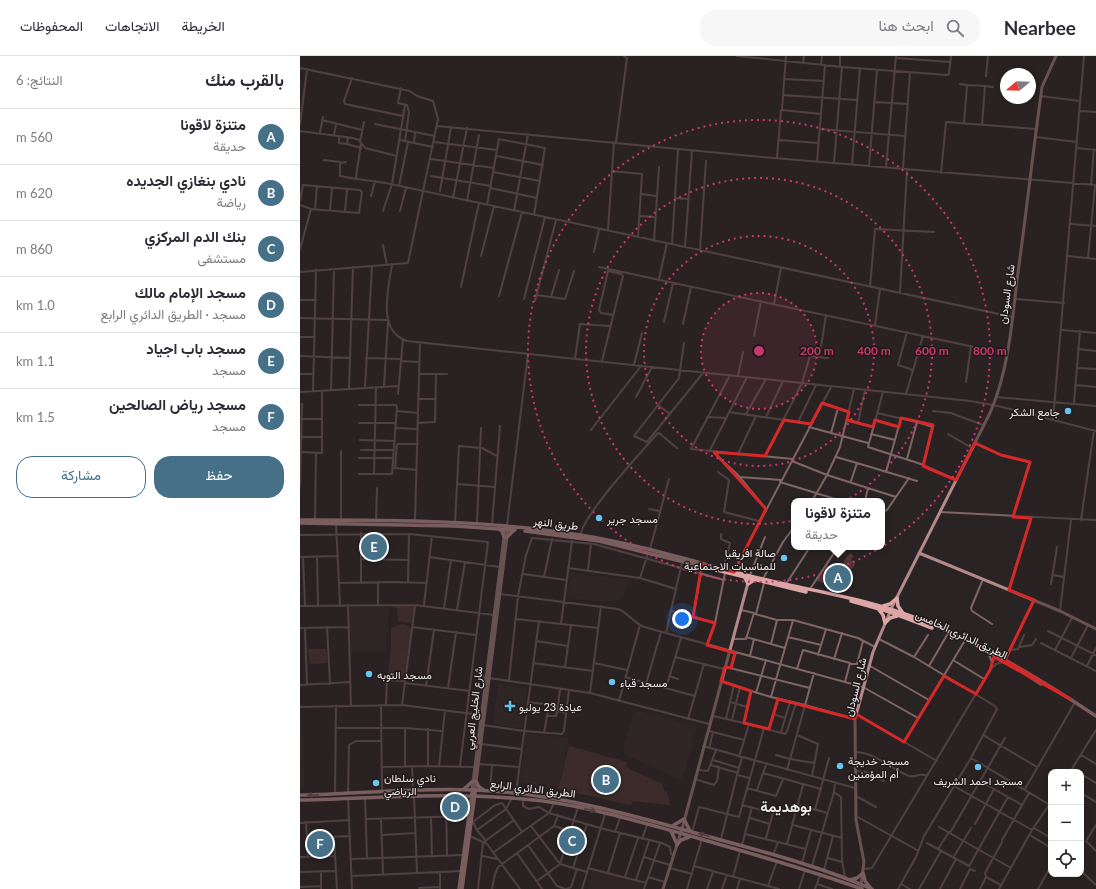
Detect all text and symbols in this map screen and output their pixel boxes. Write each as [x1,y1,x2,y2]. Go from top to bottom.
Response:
search box [700,10,980,46]
text: ابحث هنا [878,16,934,34]
text: Nearbee [1004,16,1076,39]
text: المحفوظات [20,17,83,34]
text: الاتجاهات [105,17,159,34]
text: الخريطة [181,17,225,34]
icon: search [944,17,966,39]
north arrow [1000,68,1036,104]
text: بالقرب منك [205,69,284,90]
text: النتائج: 6 [16,72,63,88]
text: متنزة لاقونا [180,115,246,133]
text: 560 m [16,129,53,145]
text: A [266,129,276,145]
text: حديقة [213,138,246,154]
text: نادي بنغازي الجديده [126,171,246,189]
text: 620 m [16,185,53,201]
text: B [267,185,275,201]
text: رياضة [216,194,246,210]
text: بنك الدم المركزي [144,227,246,245]
text: 860 m [16,241,53,257]
text: C [267,241,275,257]
text: مستشفى [198,250,246,266]
street label: شارع السودان [995,263,1019,325]
text: مسجد الإمام مالك [135,283,246,301]
text: 1.0 km [16,297,55,313]
text: D [266,297,276,313]
text: مسجد · الطريق الدائري الرابع [101,306,246,322]
text: مسجد باب اجياد [146,339,246,357]
text: 200 m [800,343,834,358]
text: 400 m [857,343,891,358]
text: 600 m [915,343,949,358]
text: 800 m [973,343,1007,358]
centre of rings [752,344,766,358]
text: 1.1 km [16,353,55,369]
text: E [267,353,275,369]
text: مسجد [212,362,246,378]
text: مسجد رياض الصالحين [109,395,246,413]
place label: جامع الشكر [1009,405,1060,420]
marker: جامع الشكر [1063,406,1073,416]
text: 1.5 km [16,409,55,425]
text: F [267,409,275,425]
text: مسجد [212,418,246,434]
button: مشاركة [16,456,146,498]
button: حفظ [154,456,284,498]
popup [791,498,885,550]
text: متنزة لاقونا [805,503,871,521]
place label: مسجد جرير [606,512,658,526]
marker: مسجد جرير [594,513,604,523]
street label: طريق النهر [532,514,579,533]
text: حديقة [805,526,838,542]
pin: E [361,532,387,562]
place label: صالة افريقيا للمناسبات الاجتماعية [684,546,776,573]
marker: صالة افريقيا للمناسبات الاجتماعية [779,553,789,563]
pin: A [825,563,851,593]
street label: الطريق الدائري الخامس [912,607,1010,665]
your location [672,609,692,629]
street label: شارع السودان [841,656,871,718]
street label: شارع الخليج العربي [461,665,489,751]
place label: مسجد التوبه [377,668,432,682]
marker: مسجد التوبه [364,669,374,679]
place label: مسجد قباء [620,676,668,690]
marker: مسجد قباء [607,677,617,687]
marker: عيادة 23 يوليو [504,700,516,712]
place label: عيادة 23 يوليو [519,700,582,714]
place label: مسجد خديجة أم المؤمنين [848,754,909,782]
marker: مسجد خديجة أم المؤمنين [835,761,845,771]
marker: مسجد احمد الشريف [973,762,983,772]
pin: B [593,765,619,795]
map controls [1048,769,1084,877]
button: + [1048,769,1084,805]
place label: نادي سلطان الرياضي [384,771,436,801]
place label: مسجد احمد الشريف [933,774,1023,788]
street label: الطريق الدائري الرابع [489,776,577,804]
marker: نادي سلطان الرياضي [371,778,381,788]
one-way arrow [307,791,319,798]
pin: D [442,792,468,822]
district label: بوهديمة [760,797,812,816]
button: − [1048,805,1084,841]
one-way arrow [584,807,596,813]
pin: C [559,826,585,856]
pin: F [307,829,333,859]
one-way arrow [697,832,709,838]
button: locate [1048,841,1084,877]

